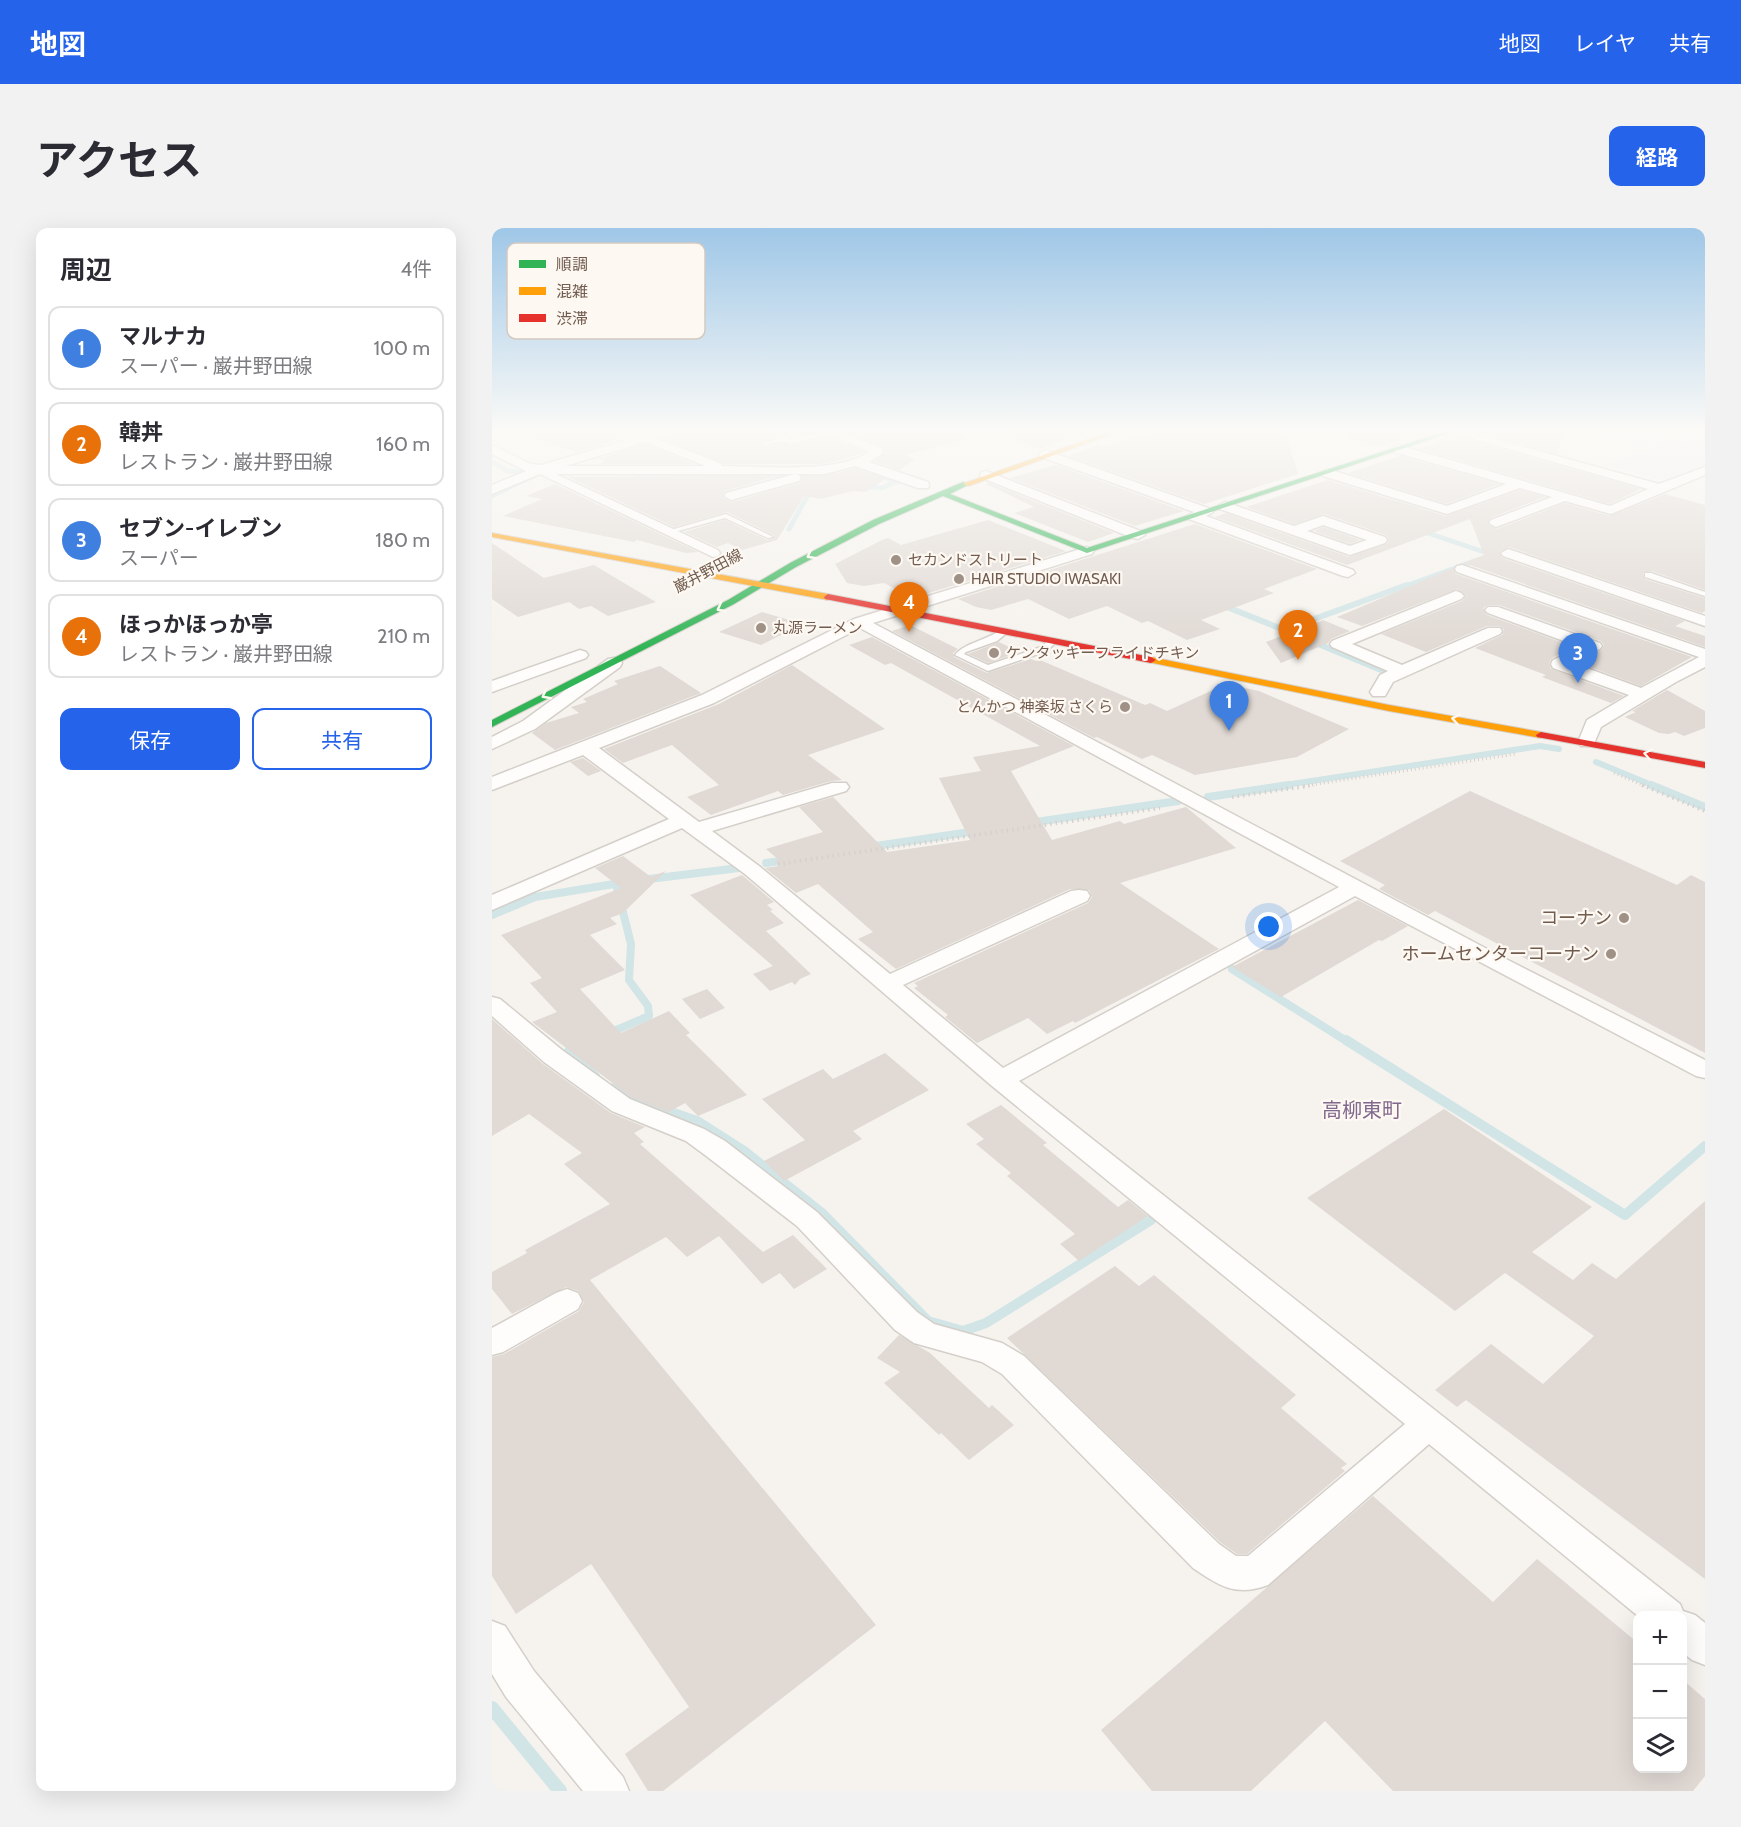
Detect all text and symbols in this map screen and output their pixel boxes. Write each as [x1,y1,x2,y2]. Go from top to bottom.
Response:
text: 地図 [30,27,86,61]
text: 地図 [1499,31,1541,56]
text: レイヤ [1574,31,1636,56]
text: 共有 [1669,31,1711,56]
button: 経路 [1609,126,1705,186]
text: アクセス [36,134,202,186]
legend [507,243,705,339]
text: 周辺 [60,254,112,286]
text: 順調 [556,255,588,274]
text: 4件 [400,257,432,281]
text: 混雑 [556,282,588,301]
text: 渋滞 [556,309,588,328]
text: マルナカ [119,323,207,350]
text: 1 [78,336,85,360]
text: 100 m [374,336,430,360]
text: スーパー · 巌井野田線 [119,354,313,378]
text: 韓丼 [119,419,163,446]
text: 2 [76,432,87,456]
text: 160 m [376,432,430,456]
text: レストラン · 巌井野田線 [119,450,333,474]
text: セブン-イレブン [119,515,282,542]
text: 3 [76,528,87,552]
text: 180 m [375,528,430,552]
street label: 巌井野田線 [671,545,745,597]
text: スーパー [119,546,199,570]
one-way arrow [807,548,818,559]
place label: セカンドストリート [908,551,1043,569]
marker: セカンドストリート [889,553,903,567]
place label: HAIR STUDIO IWASAKI [971,570,1121,588]
marker: HAIR STUDIO IWASAKI [952,572,966,586]
pin: 4 [890,582,928,632]
one-way arrow [716,601,727,612]
pin: 2 [1278,610,1318,660]
text: ほっかほっか亭 [119,611,273,638]
place label: 丸源ラーメン [773,619,862,637]
marker: 丸源ラーメン [754,621,768,635]
text: 4 [75,624,88,648]
text: 210 m [377,624,430,648]
pin: 3 [1558,634,1598,683]
text: レストラン · 巌井野田線 [119,642,333,666]
place label: ケンタッキーフライドチキン [1006,644,1199,662]
marker: ケンタッキーフライドチキン [987,646,1001,660]
pin: 1 [1210,682,1248,731]
one-way arrow [542,688,553,699]
place label: とんかつ 神楽坂 さくら [956,698,1113,716]
marker: とんかつ 神楽坂 さくら [1118,700,1132,714]
button: 保存 [60,708,240,770]
button: 共有 [252,708,432,770]
one-way arrow [1451,714,1460,726]
one-way arrow [1643,748,1653,761]
place label: コーナン [1540,907,1612,929]
marker: コーナン [1617,911,1631,925]
your location [1254,912,1283,941]
place label: ホームセンターコーナン [1402,943,1599,965]
marker: ホームセンターコーナン [1604,947,1618,961]
district label: 高柳東町 [1322,1098,1402,1122]
map controls [1633,1611,1687,1773]
button: + [1633,1611,1687,1665]
button: − [1633,1665,1687,1719]
button: layers [1633,1719,1687,1773]

